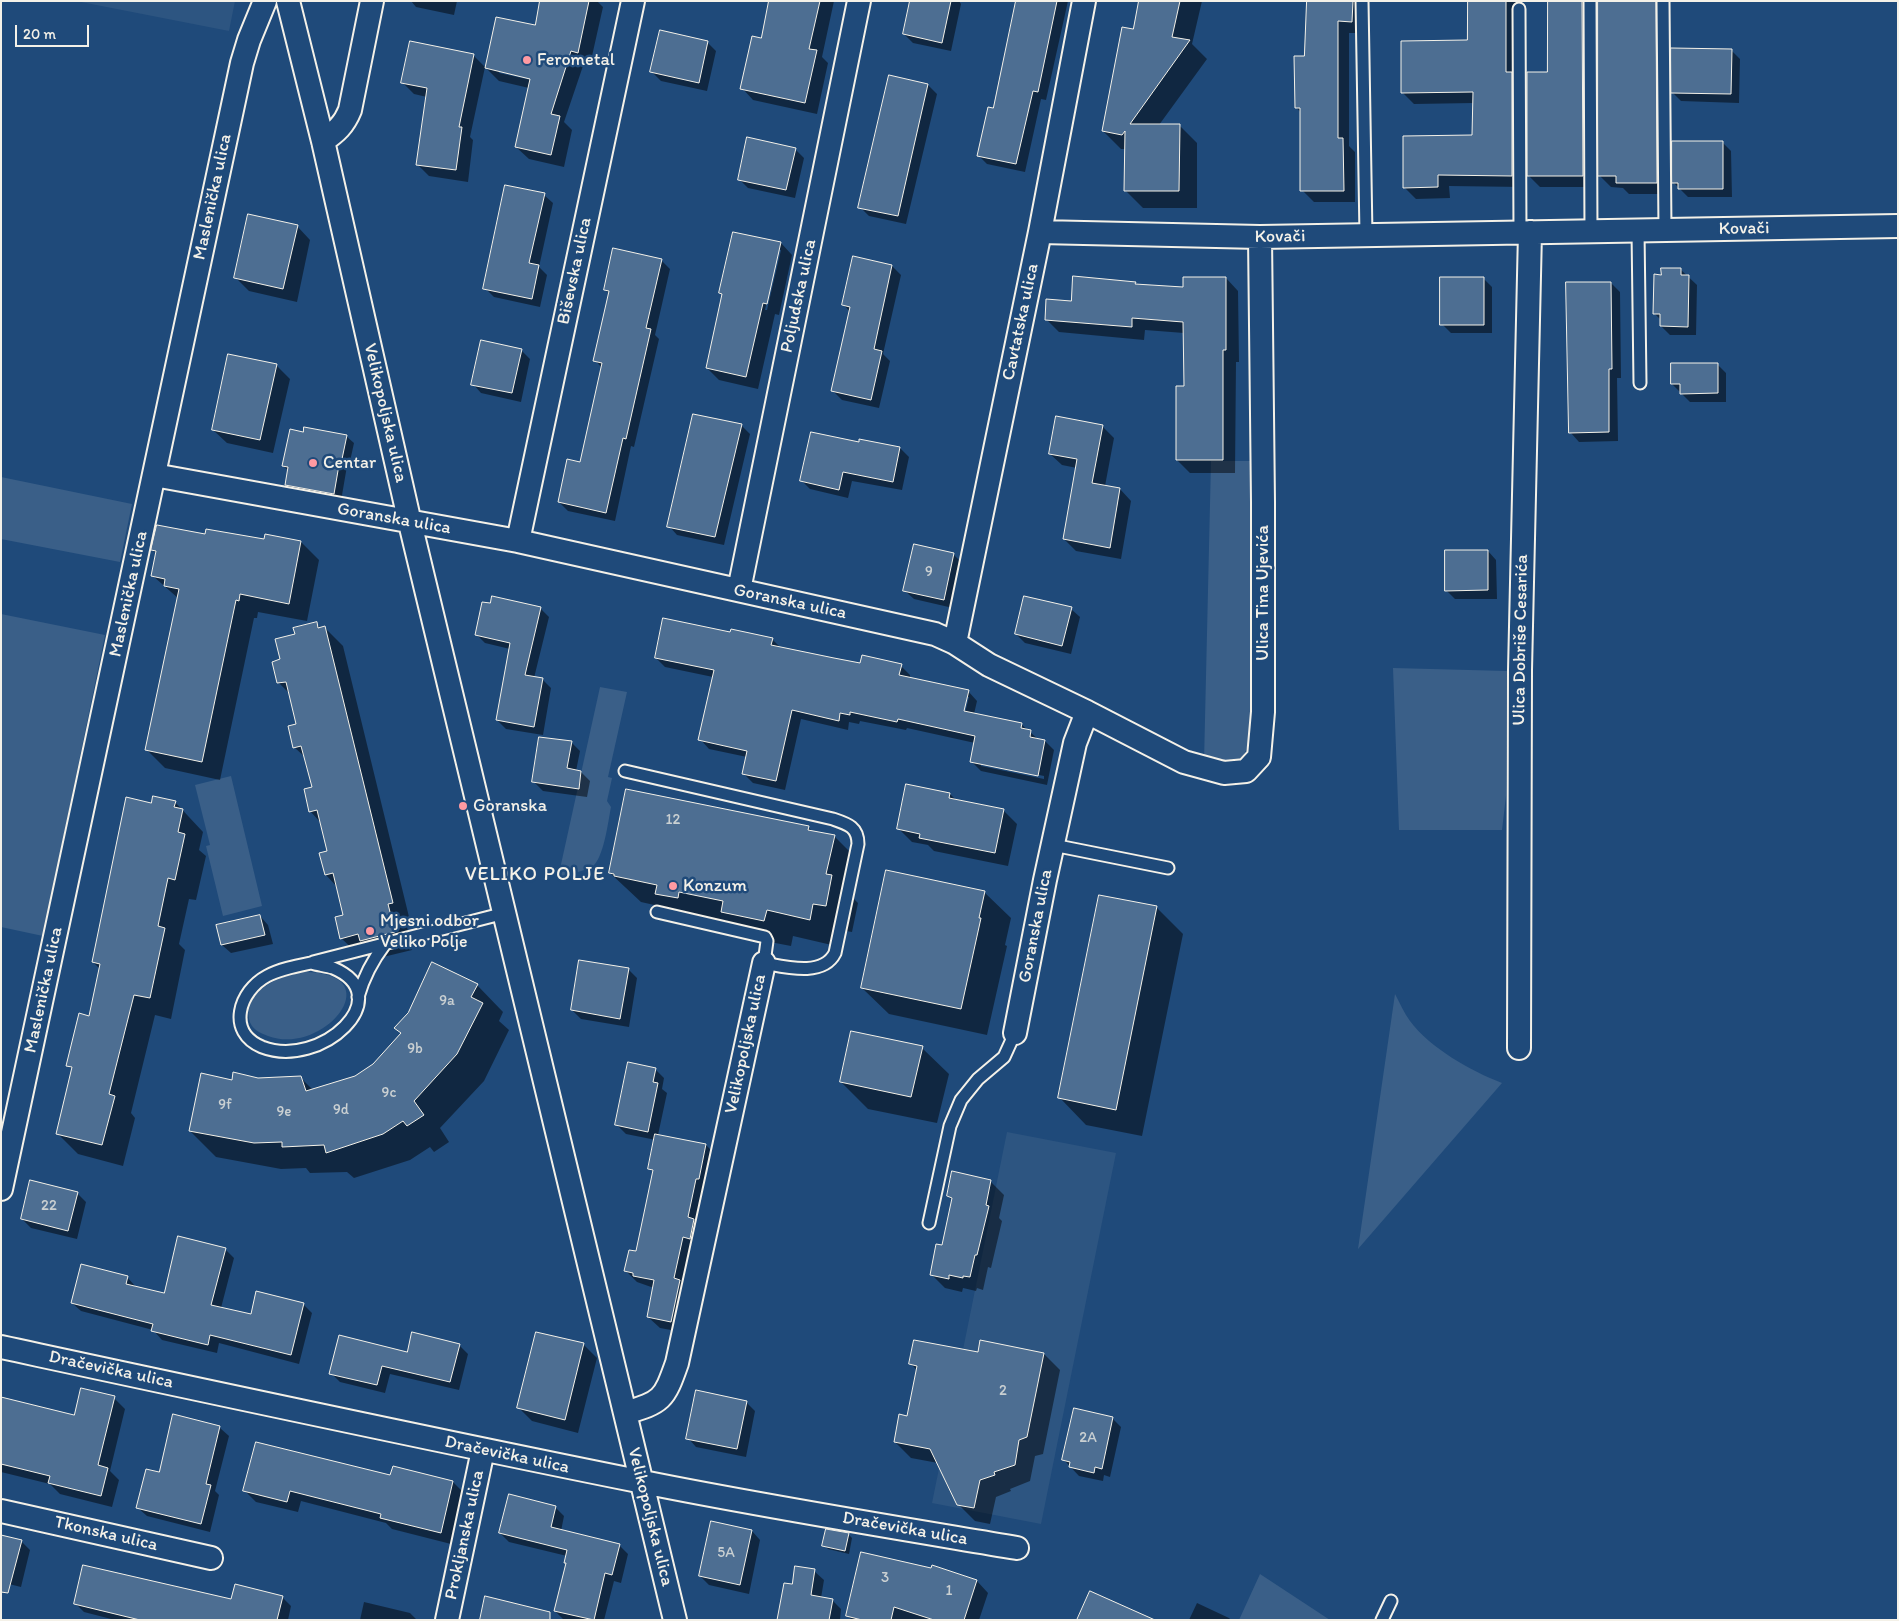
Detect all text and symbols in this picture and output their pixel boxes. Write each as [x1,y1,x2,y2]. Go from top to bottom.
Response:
scale bar [18,15,91,47]
text: 20 m [23,25,56,43]
place label: Ferometal [537,49,615,71]
marker: Ferometal [521,54,533,66]
street label: Maslenička ulica [189,132,237,262]
street label: Biševska ulica [553,215,597,327]
street label: Kovači [1718,218,1770,240]
street label: Kovači [1254,226,1306,248]
street label: Poljudska ulica [776,237,822,355]
street label: Cavtatska ulica [998,261,1044,383]
street label: Velikopoljska ulica [358,341,412,485]
place label: Centar [323,452,376,474]
marker: Centar [307,457,319,469]
street label: Goranska ulica [335,498,453,540]
street label: Ulica Tina Ujevića [1252,525,1274,661]
street label: Maslenička ulica [105,529,153,659]
street label: Ulica Dobriše Cesarića [1509,554,1533,726]
house number: 9 [925,563,933,581]
street label: Goranska ulica [731,579,849,625]
place label: Goranska [473,795,547,817]
marker: Goranska [457,800,469,812]
house number: 12 [666,811,680,829]
district label: VELIKO POLJE [464,863,606,887]
street label: Goranska ulica [1014,867,1058,985]
place label: Konzum [683,875,747,897]
marker: Konzum [667,880,679,892]
place label: Mjesni odbor Veliko Polje [380,910,479,952]
street label: Maslenička ulica [20,925,68,1055]
marker: Mjesni odbor Veliko Polje [364,925,376,937]
street label: Velikopoljska ulica [721,972,771,1116]
house number: 9a [439,992,455,1010]
house number: 9b [407,1040,423,1058]
house number: 9c [382,1084,396,1102]
house number: 9f [218,1096,232,1114]
house number: 9d [333,1101,349,1119]
house number: 9e [277,1103,291,1121]
house number: 22 [41,1197,57,1215]
street label: Dračevička ulica [47,1346,175,1394]
house number: 2 [999,1382,1007,1400]
house number: 2A [1079,1429,1097,1447]
street label: Dračevička ulica [443,1431,571,1479]
street label: Velikopoljska ulica [622,1445,678,1589]
street label: Prokljanska ulica [441,1468,489,1602]
street label: Dračevička ulica [841,1507,969,1551]
street label: Tkonska ulica [52,1512,160,1556]
house number: 5A [717,1544,735,1562]
house number: 3 [881,1569,889,1587]
house number: 1 [946,1582,952,1600]

